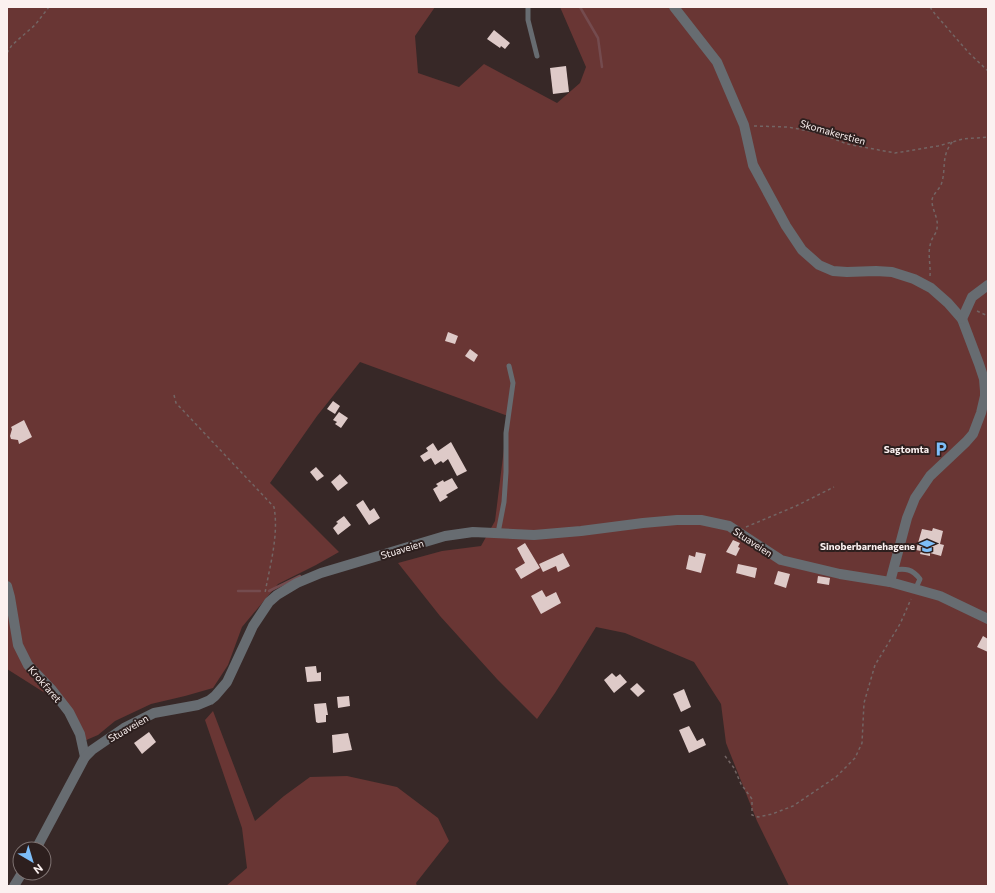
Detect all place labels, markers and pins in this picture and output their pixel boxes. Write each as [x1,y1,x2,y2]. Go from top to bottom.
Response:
parking icon: Sagtomta [932,440,950,458]
place label: Sagtomta [884,443,929,455]
school or university icon: Sinoberbarnehagene [918,537,936,555]
place label: Sinoberbarnehagene [820,540,915,552]

